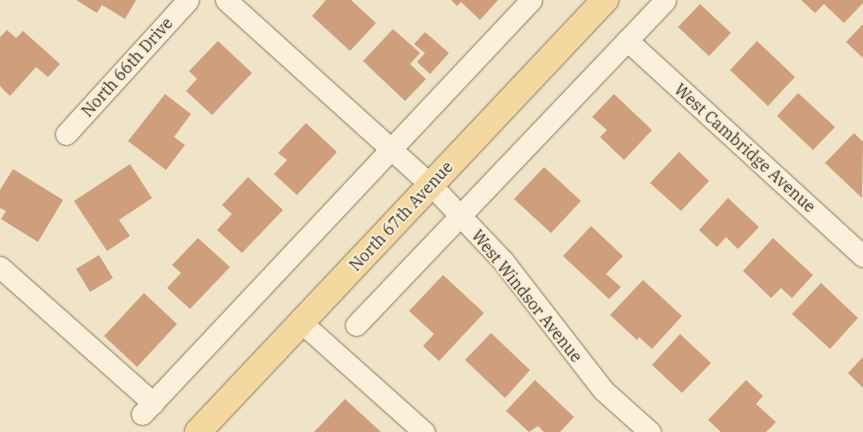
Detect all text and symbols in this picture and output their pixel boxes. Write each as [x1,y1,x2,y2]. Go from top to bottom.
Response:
street label: North 66th Drive [77,13,177,121]
street label: West Cambridge Avenue [671,80,819,216]
street label: North 67th Avenue [345,157,457,275]
street label: West Windsor Avenue [468,226,586,366]

